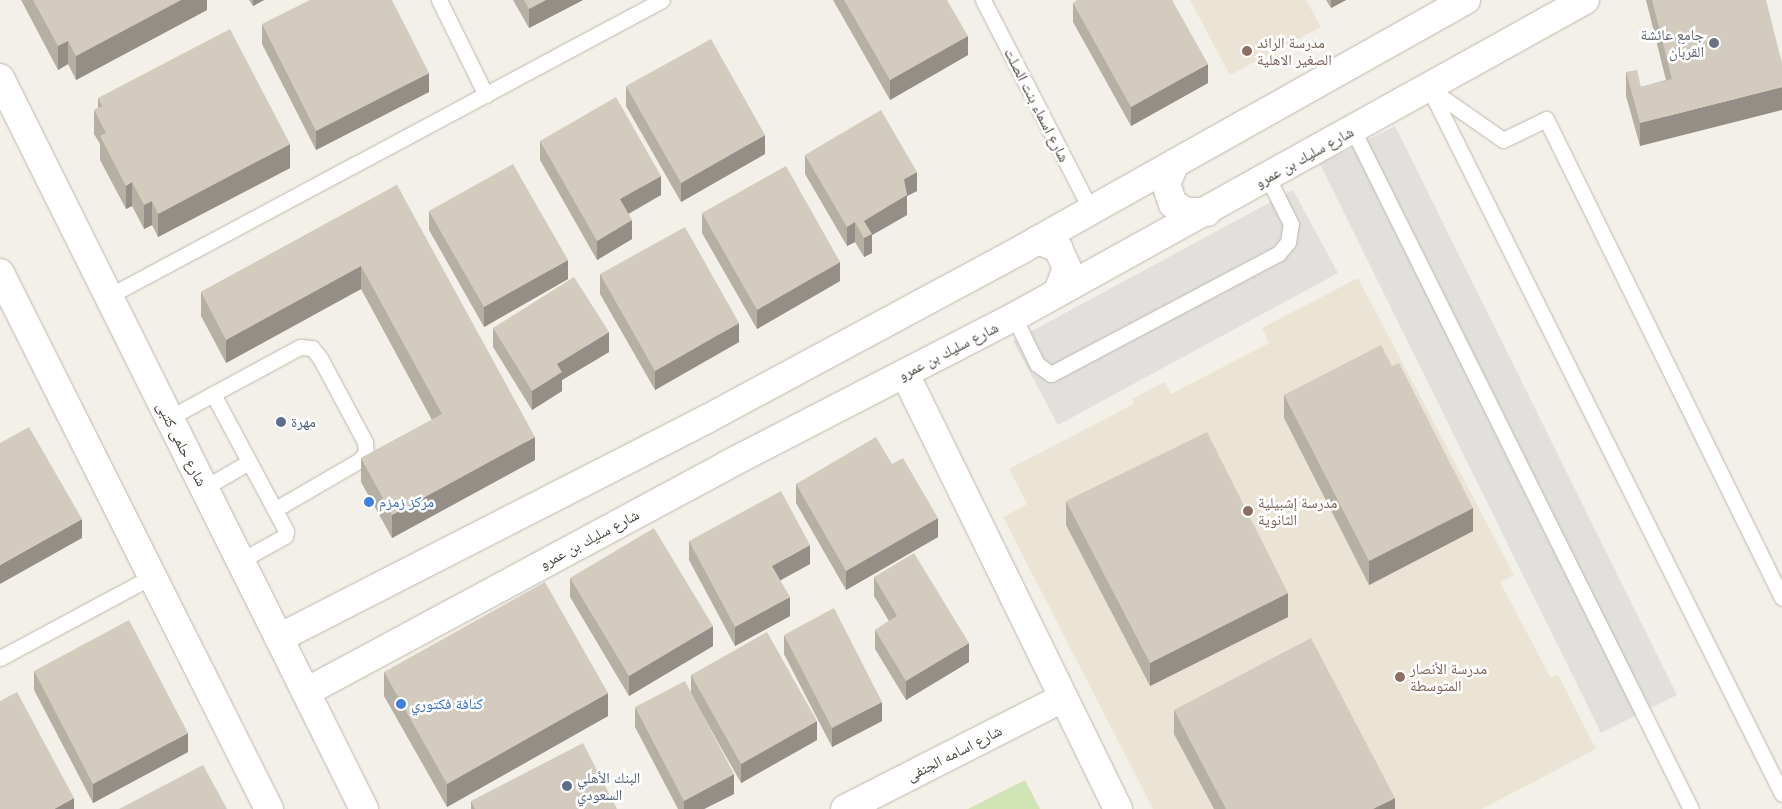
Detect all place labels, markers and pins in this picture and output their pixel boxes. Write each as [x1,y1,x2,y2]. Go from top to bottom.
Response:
place label: جامع عائشة القربان [1641,25,1704,60]
place label: مدرسة الرائد الصغير الاهلية [1257,33,1332,68]
marker: جامع عائشة القربان [1708,37,1720,49]
marker: مدرسة الرائد الصغير الاهلية [1241,45,1253,57]
place label: مهرة [291,413,316,431]
marker: مهرة [275,416,287,428]
place label: مركز زمزم [379,493,434,511]
place label: مدرسة إشبيلية الثانوية [1258,493,1337,528]
marker: مركز زمزم [363,496,375,508]
marker: مدرسة إشبيلية الثانوية [1242,505,1254,517]
place label: مدرسة الأنصار المتوسطة [1410,659,1487,694]
marker: مدرسة الأنصار المتوسطة [1394,671,1406,683]
place label: كنافة فكتوري [411,695,483,713]
marker: كنافة فكتوري [395,698,407,710]
place label: البنك الأهلي السعودي [577,768,640,803]
marker: البنك الأهلي السعودي [561,780,573,792]

